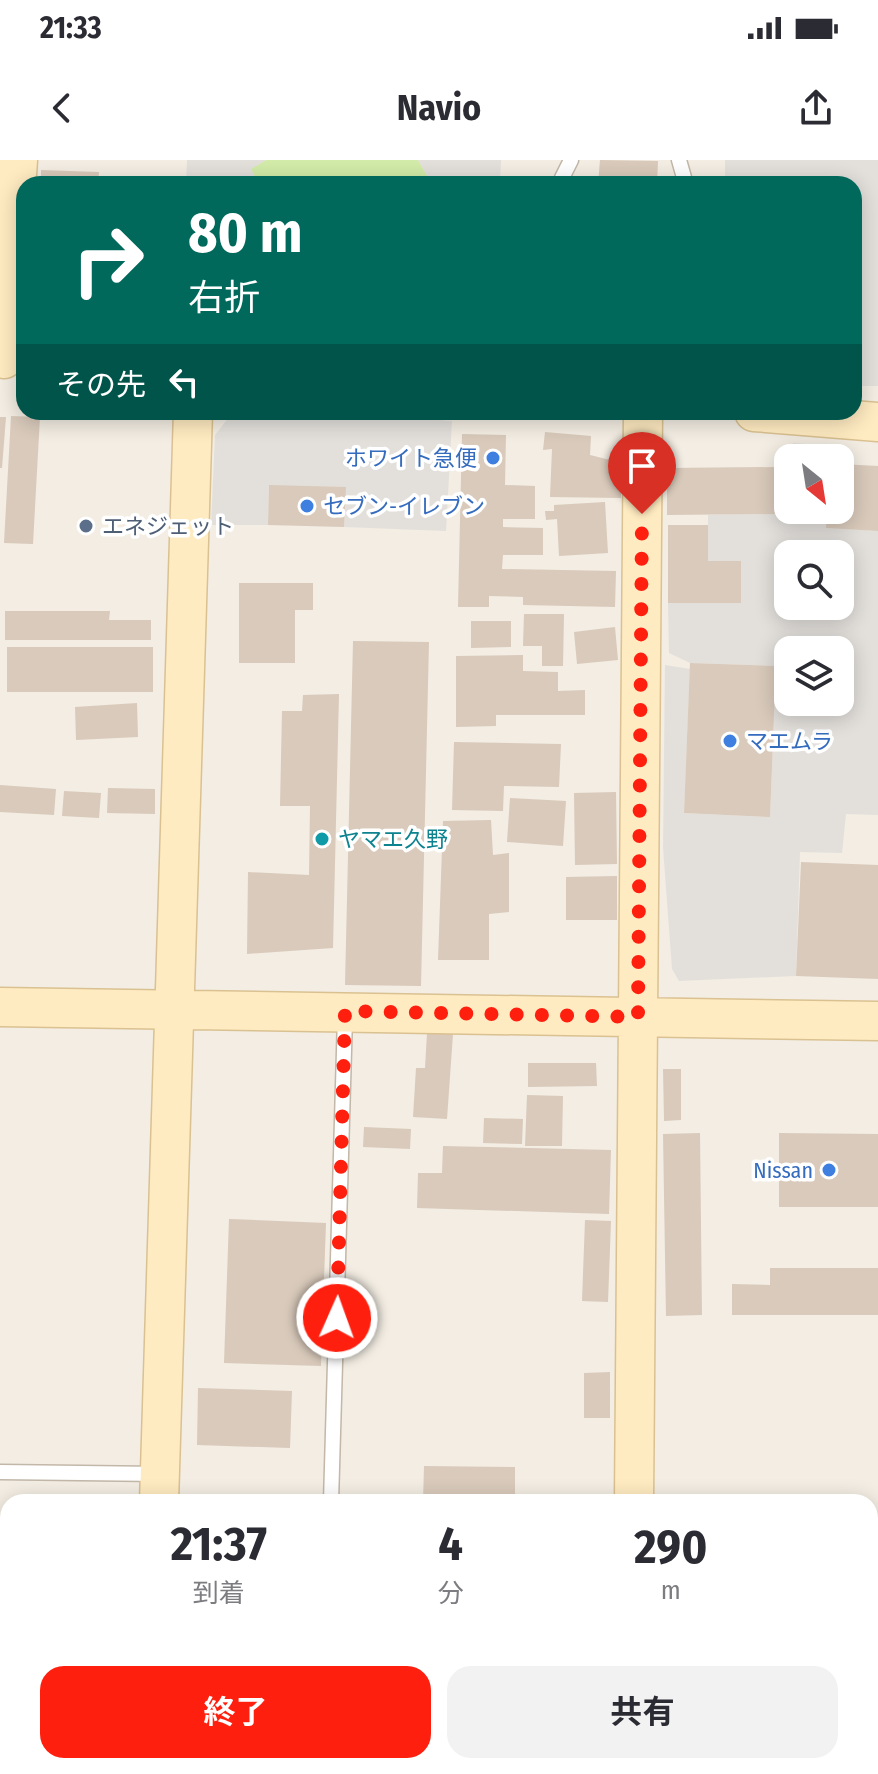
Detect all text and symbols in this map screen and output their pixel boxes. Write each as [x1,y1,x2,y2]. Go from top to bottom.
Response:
text: 21:33 [40,10,102,46]
icon: back [40,86,84,130]
text: Navio [397,86,481,130]
icon: share [794,86,838,130]
text: 80 m [188,200,303,267]
icon: right [56,208,160,312]
text: 右折 [188,276,260,320]
icon: left [162,360,206,404]
text: その先 [56,367,146,403]
pin [608,432,676,514]
icon: arrive [620,444,664,488]
north arrow [774,444,854,524]
map controls [774,444,854,716]
place label: ホワイト急便 [345,445,477,472]
marker: ホワイト急便 [484,449,502,467]
place label: セブン-イレブン [323,493,485,520]
marker: セブン-イレブン [298,497,316,515]
place label: エネジェット [102,513,234,540]
marker: エネジェット [77,517,95,535]
button: search [774,540,854,620]
button: layers [774,636,854,716]
place label: マエムラ [746,728,833,755]
marker: マエムラ [721,732,739,750]
place label: ヤマエ久野 [338,826,448,853]
marker: ヤマエ久野 [313,830,331,848]
place label: Nissan [753,1157,813,1184]
marker: Nissan [820,1161,838,1179]
position arrow [295,1276,379,1360]
text: 21:37 [171,1515,267,1573]
text: 4 [438,1515,463,1573]
text: 290 [634,1518,707,1576]
text: m [661,1575,681,1606]
text: 到着 [193,1578,245,1609]
text: 分 [438,1578,464,1609]
button: 終了 [40,1666,431,1758]
button: 共有 [447,1666,838,1758]

